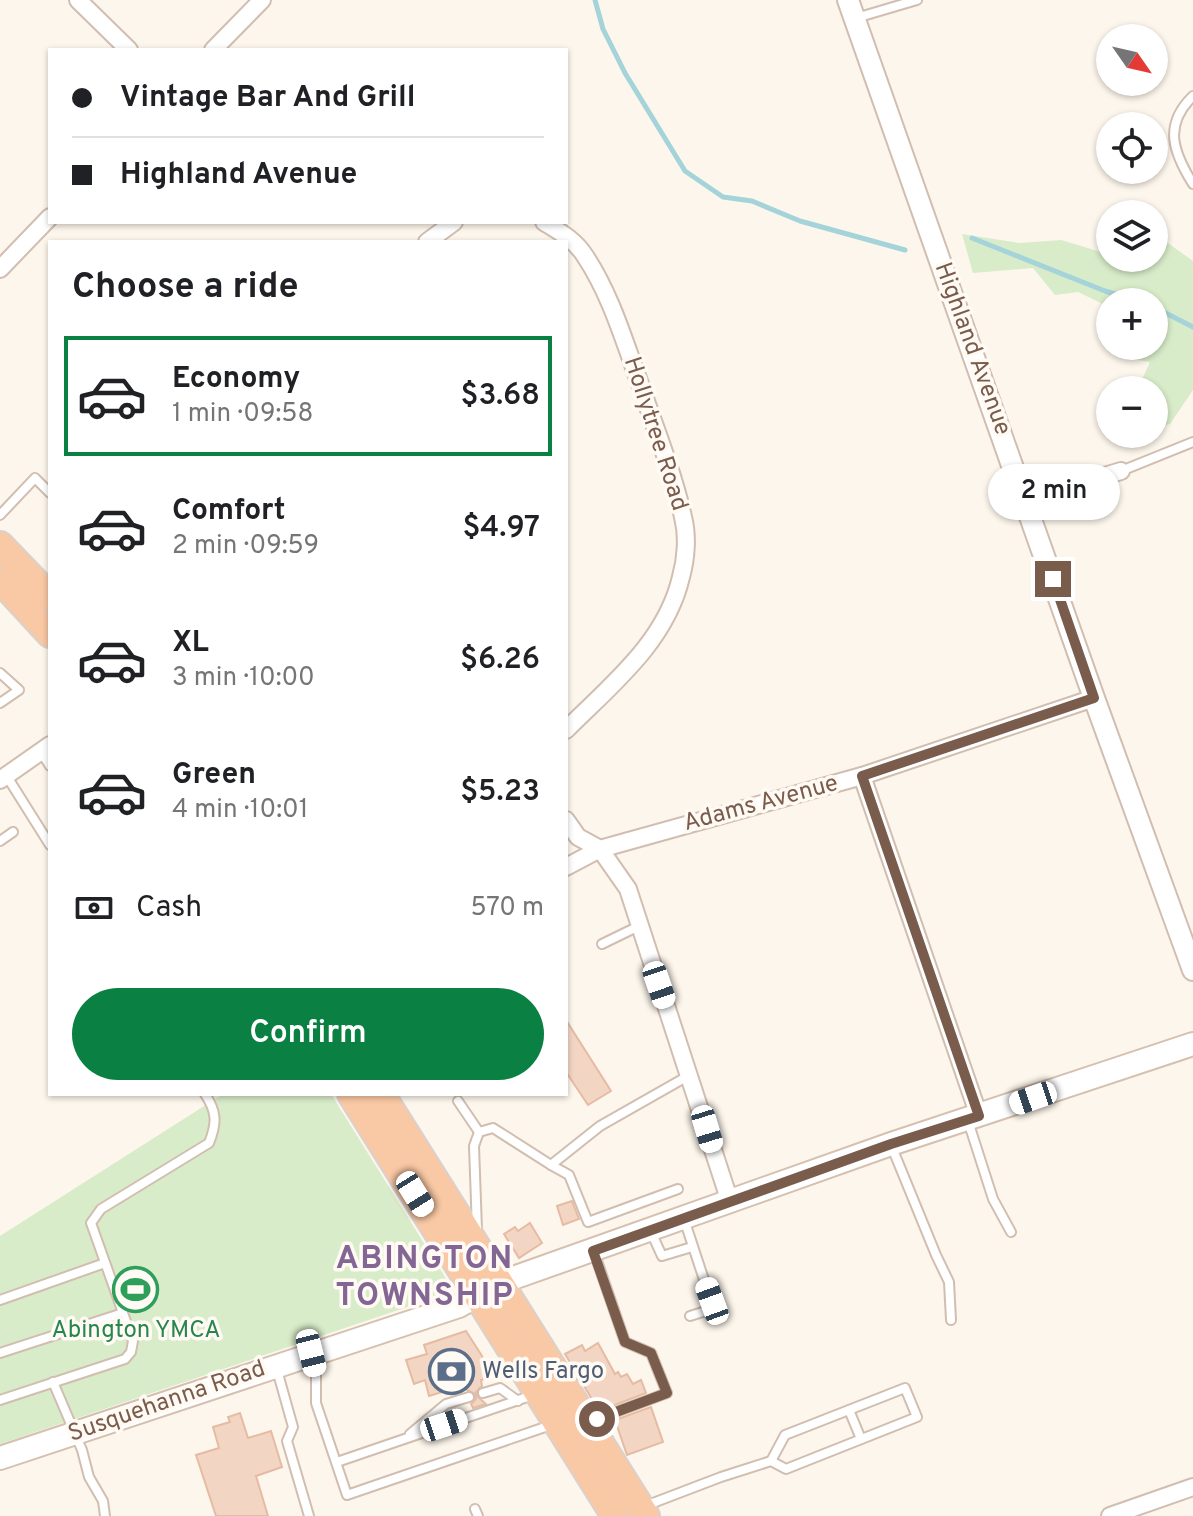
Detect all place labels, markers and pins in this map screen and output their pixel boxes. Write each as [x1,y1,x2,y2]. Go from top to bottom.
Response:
sports icon: Abington YMCA [112,1265,160,1313]
place label: Abington YMCA [51,1316,221,1346]
bank icon: Wells Fargo [427,1348,475,1396]
place label: Wells Fargo [482,1357,604,1387]

